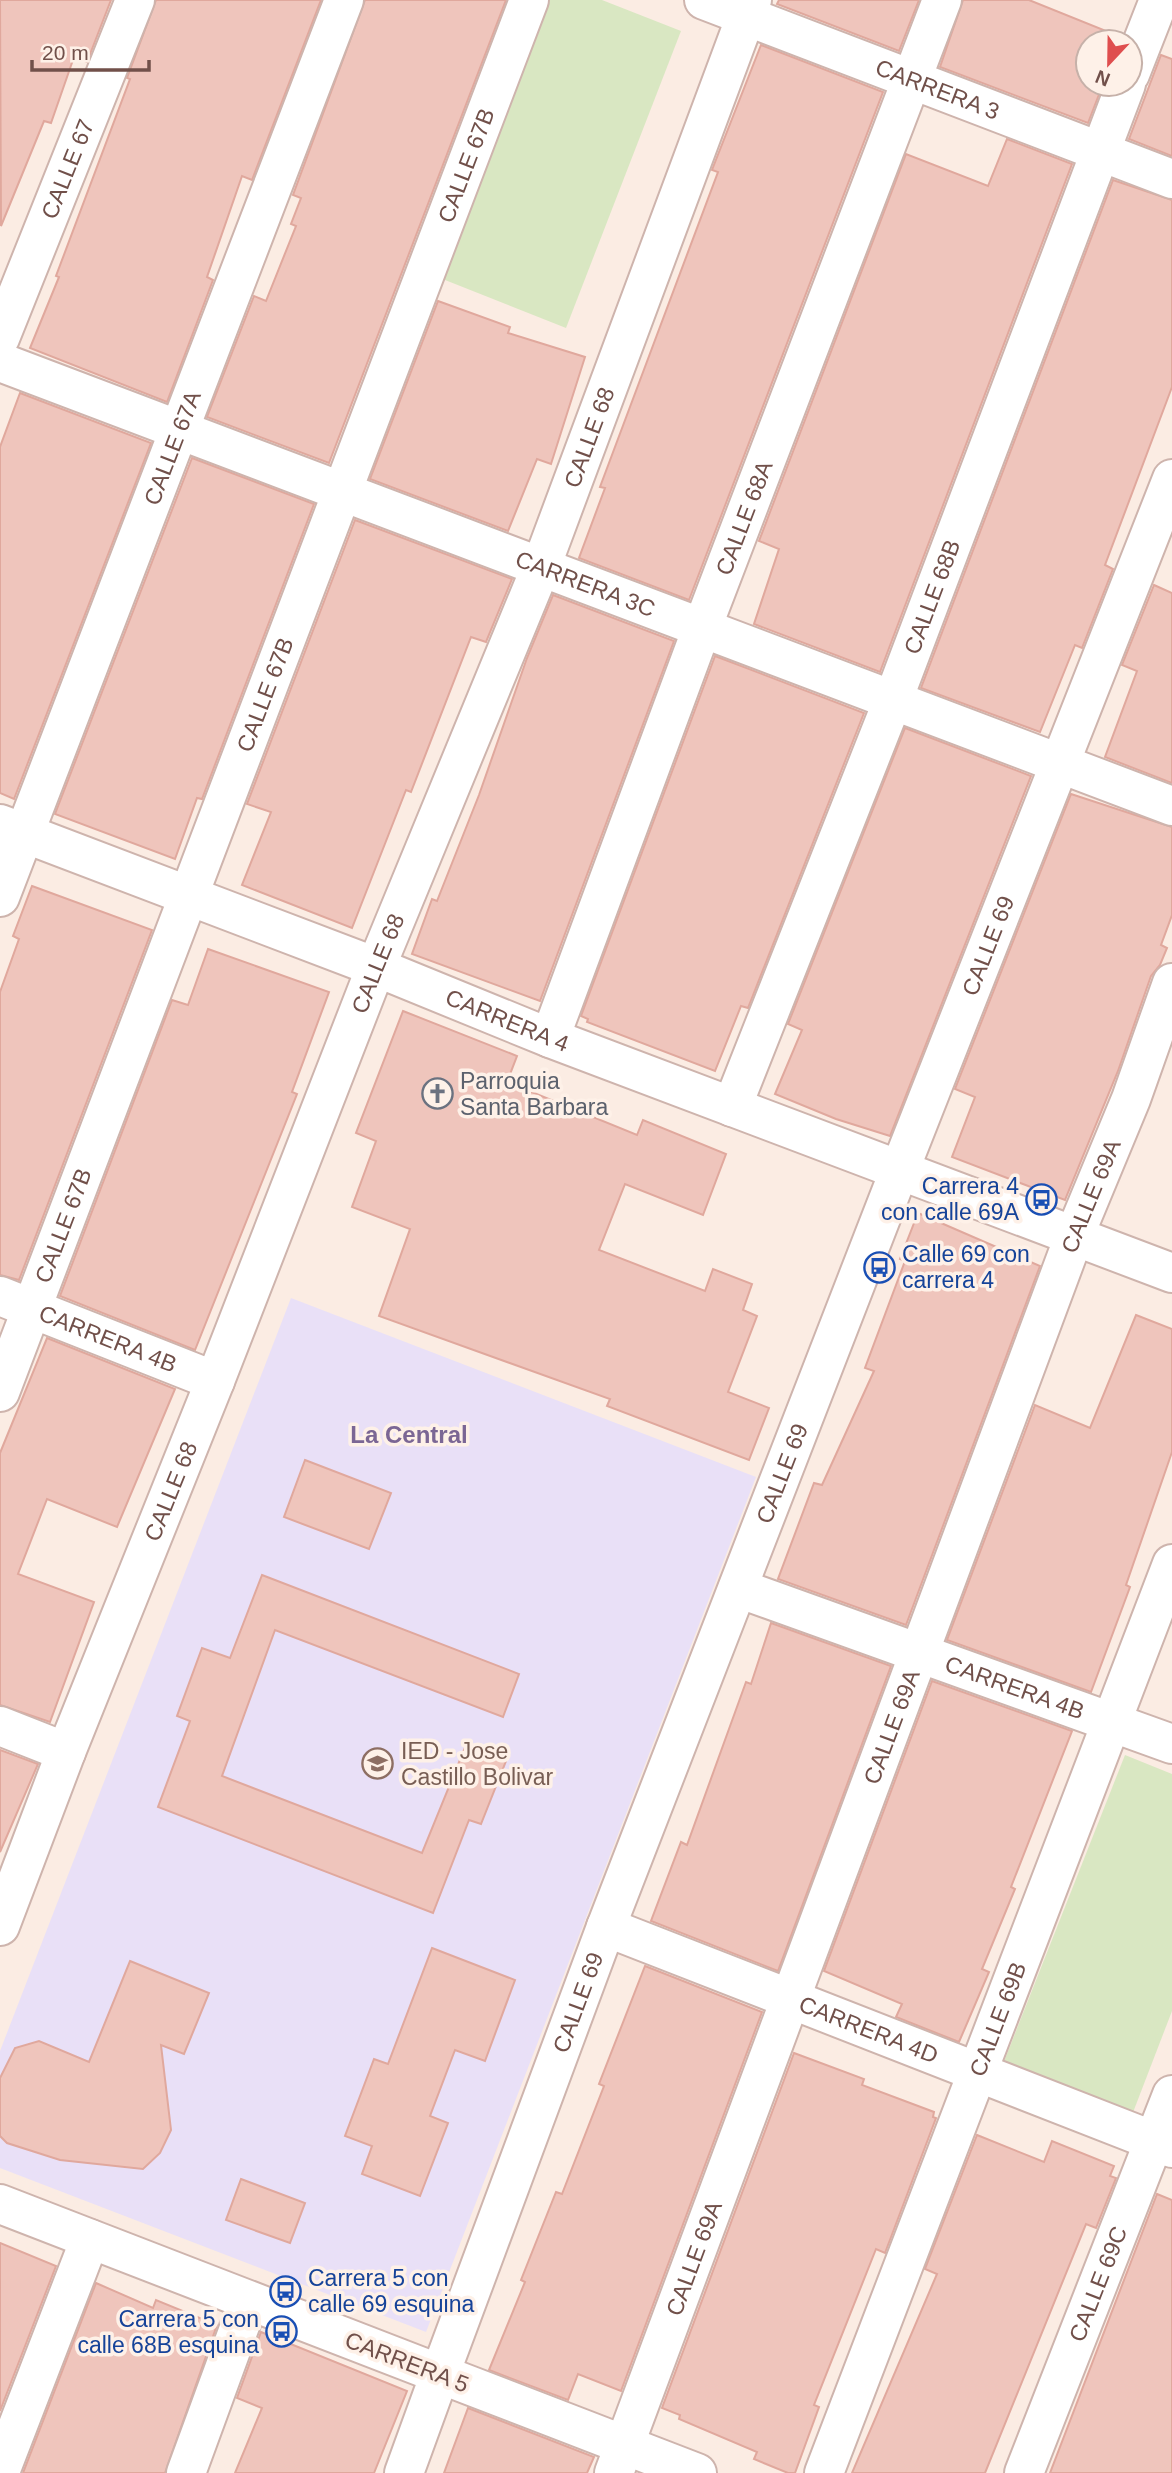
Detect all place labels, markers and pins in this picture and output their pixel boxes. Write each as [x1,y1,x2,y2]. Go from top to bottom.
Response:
place label: Parroquia Santa Barbara [460,1068,609,1120]
church icon: Parroquia Santa Barbara [420,1077,454,1111]
place label: Carrera 4 con calle 69A [881,1173,1020,1225]
bus stop icon: Carrera 4 con calle 69A [1025,1182,1059,1216]
place label: Calle 69 con carrera 4 [902,1241,1030,1293]
bus stop icon: Calle 69 con carrera 4 [862,1250,896,1284]
place label: IED - Jose Castillo Bolivar [401,1738,553,1790]
school or university icon: IED - Jose Castillo Bolivar [361,1747,395,1781]
place label: Carrera 5 con calle 69 esquina [308,2265,474,2317]
bus stop icon: Carrera 5 con calle 69 esquina [268,2274,302,2308]
place label: Carrera 5 con calle 68B esquina [77,2306,259,2358]
bus stop icon: Carrera 5 con calle 68B esquina [265,2315,299,2349]

